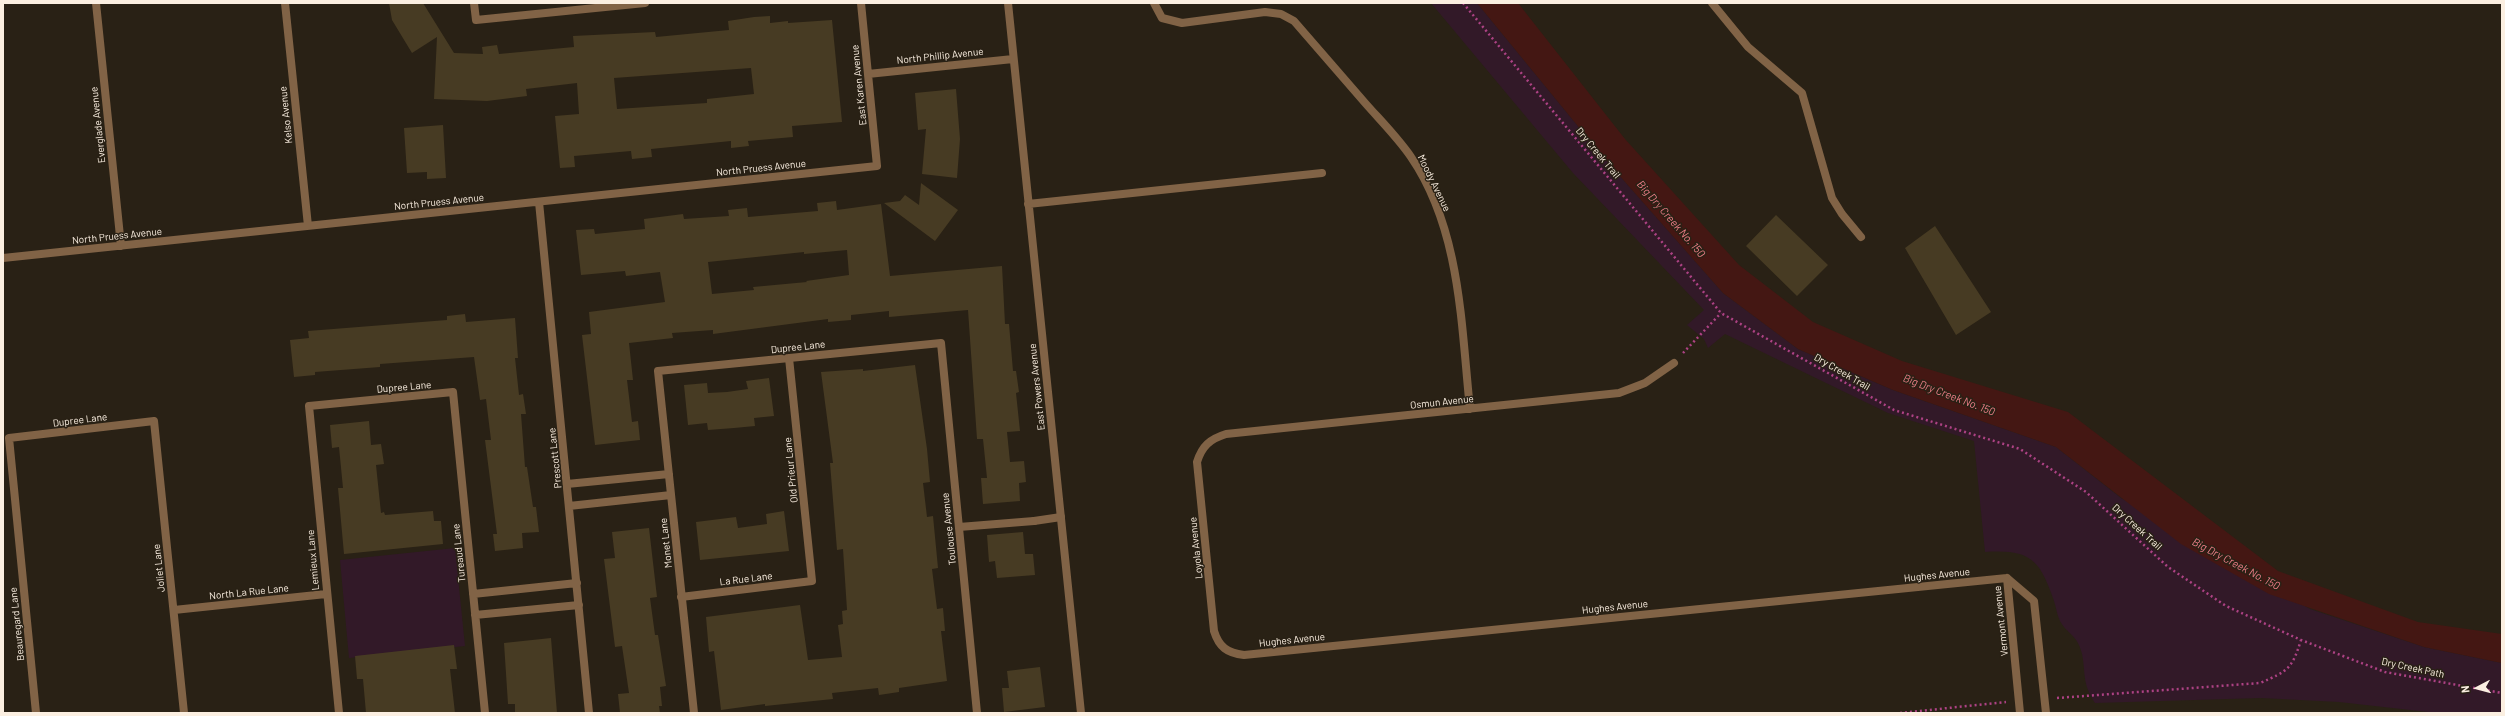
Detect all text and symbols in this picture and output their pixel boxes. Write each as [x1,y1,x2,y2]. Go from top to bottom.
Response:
street label: East Karen Avenue [849,44,869,126]
street label: North Phillip Avenue [896,45,984,67]
street label: Everglade Avenue [88,86,108,164]
street label: Kelso Avenue [277,86,295,144]
street label: Dry Creek Trail [1573,125,1623,181]
street label: Moody Avenue [1415,153,1453,213]
street label: North Pruess Avenue [715,157,807,179]
water label: Big Dry Creek No. 150 [1634,178,1708,260]
street label: North Pruess Avenue [393,191,485,213]
street label: North Pruess Avenue [71,225,163,247]
street label: Dupree Lane [770,338,826,356]
street label: East Powers Avenue [1026,343,1048,431]
street label: Dry Creek Trail [1812,351,1872,393]
water label: Big Dry Creek No. 150 [1901,371,1997,419]
street label: Dupree Lane [376,379,432,395]
street label: Osmun Avenue [1410,393,1474,411]
street label: Dupree Lane [52,411,108,429]
street label: Prescott Lane [546,427,564,489]
street label: Old Prieur Lane [782,437,800,503]
street label: Toulouse Avenue [939,492,959,566]
street label: Dry Creek Trail [2110,502,2164,552]
street label: Monet Lane [657,517,675,569]
street label: Loyola Avenue [1187,517,1205,579]
street label: Tureaud Lane [450,523,468,583]
street label: Lemieux Lane [304,529,322,591]
water label: Big Dry Creek No. 150 [2190,535,2282,593]
street label: Joliet Lane [151,543,167,593]
street label: Hughes Avenue [1903,566,1971,584]
street label: La Rue Lane [719,570,773,588]
street label: North La Rue Lane [209,582,289,602]
street label: Vermont Avenue [1991,585,2011,657]
street label: Beauregard Lane [7,587,27,661]
street label: Hughes Avenue [1581,598,1649,616]
street label: Hughes Avenue [1258,631,1326,649]
street label: Dry Creek Path [2380,655,2446,681]
north arrow [2457,668,2497,708]
text: N [2458,685,2471,694]

